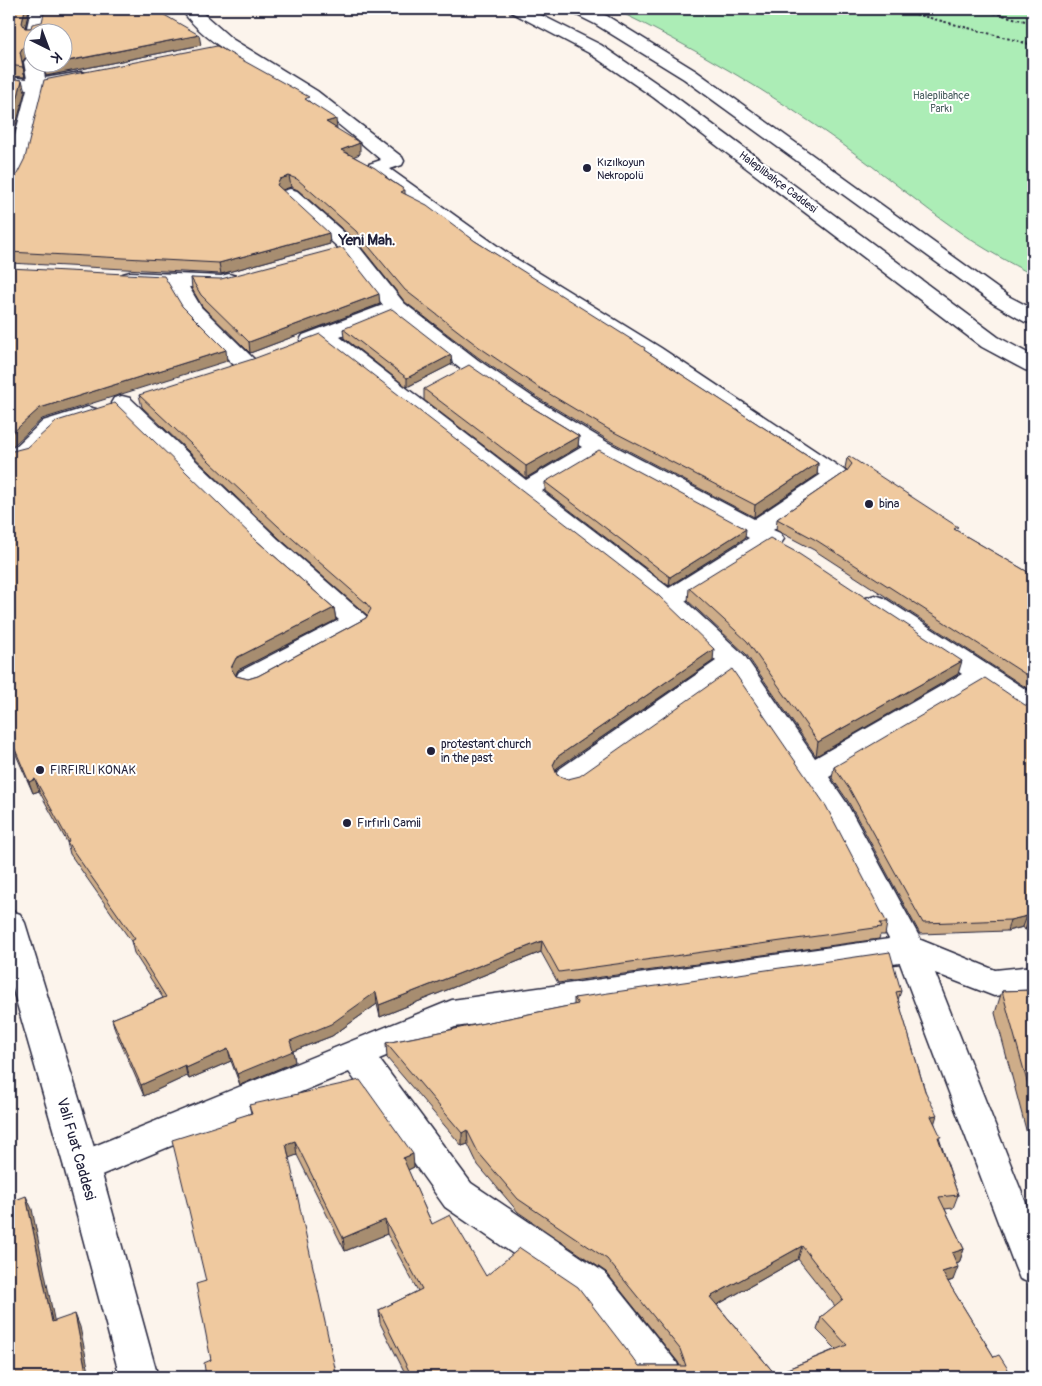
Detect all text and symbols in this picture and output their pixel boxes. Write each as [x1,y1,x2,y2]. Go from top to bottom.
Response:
north arrow [22,22,72,72]
text: K [47,48,65,67]
park label: Haleplibahçe Parkı [913,89,970,115]
street label: Haleplibahçe Caddesi [736,148,820,216]
place label: Kızılkoyun Nekropolü [597,156,645,182]
marker: Kızılkoyun Nekropolü [581,162,593,174]
district label: Yeni Mah. [338,231,395,250]
place label: bina [879,497,900,512]
marker: bina [863,498,875,510]
place label: protestant church in the past [441,737,532,766]
marker: protestant church in the past [425,745,437,757]
place label: FIRFIRLI KONAK [50,763,136,778]
marker: FIRFIRLI KONAK [34,764,46,776]
place label: Fırfırlı Camii [357,816,421,831]
marker: Fırfırlı Camii [341,817,353,829]
street label: Vali Fuat Caddesi [52,1096,100,1203]

